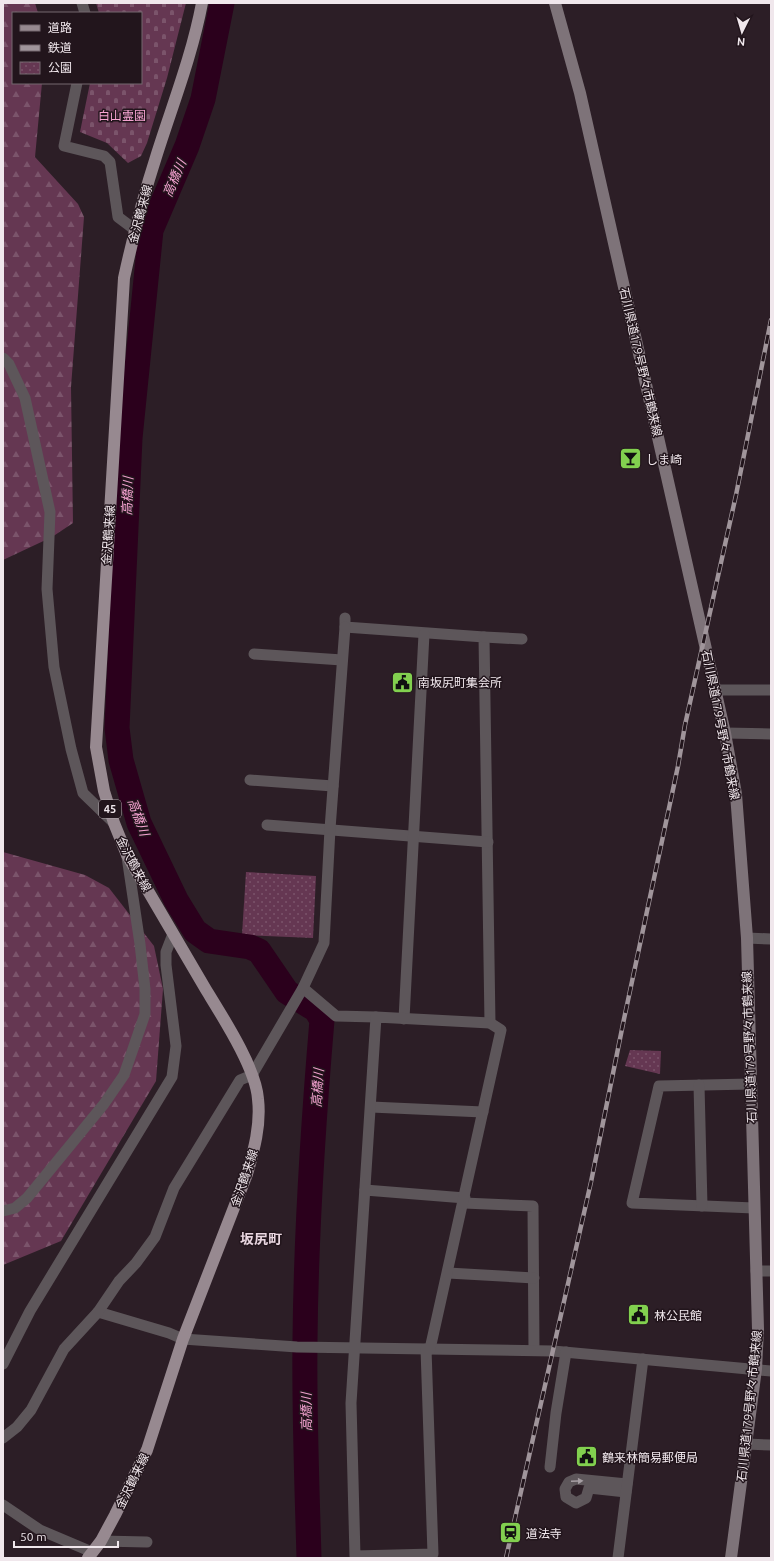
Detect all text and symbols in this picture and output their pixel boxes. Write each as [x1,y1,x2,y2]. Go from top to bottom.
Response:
legend [12,12,142,84]
north arrow [722,12,762,52]
text: 道路 [48,21,72,34]
text: N [737,36,746,48]
text: 鉄道 [48,41,72,54]
text: 公園 [48,61,72,74]
park label: 白山霊園 [98,109,146,122]
water label: 高橋川 [160,155,189,199]
street label: 金沢鶴来線 [126,183,154,245]
street label: 石川県道179号野々市鶴来線 [618,286,664,438]
bar icon: しま崎 [617,446,643,472]
place label: しま崎 [646,453,682,466]
water label: 高橋川 [119,474,135,516]
street label: 金沢鶴来線 [99,505,117,565]
street label: 石川県道179号野々市鶴来線 [700,649,742,801]
public building icon: 南坂尻町集会所 [389,669,415,695]
place label: 南坂尻町集会所 [418,676,502,689]
water label: 高橋川 [126,796,153,840]
road number: 45 [99,800,121,818]
street label: 金沢鶴来線 [114,834,154,894]
street label: 石川県道179号野々市鶴来線 [740,971,758,1123]
water label: 高橋川 [309,1066,325,1108]
street label: 金沢鶴来線 [228,1148,260,1208]
district label: 坂尻町 [240,1231,282,1247]
public building icon: 林公民館 [626,1302,652,1328]
place label: 林公民館 [654,1309,702,1322]
street label: 石川県道179号野々市鶴来線 [735,1330,763,1482]
water label: 高橋川 [299,1390,313,1432]
public building icon: 鶴来林簡易郵便局 [574,1444,600,1470]
street label: 金沢鶴来線 [113,1451,151,1511]
place label: 鶴来林簡易郵便局 [602,1451,698,1464]
one-way arrow [571,1477,584,1484]
station icon: 道法寺 [498,1520,524,1546]
scale bar [14,1523,118,1549]
place label: 道法寺 [526,1527,562,1540]
text: 50 m [20,1530,47,1543]

